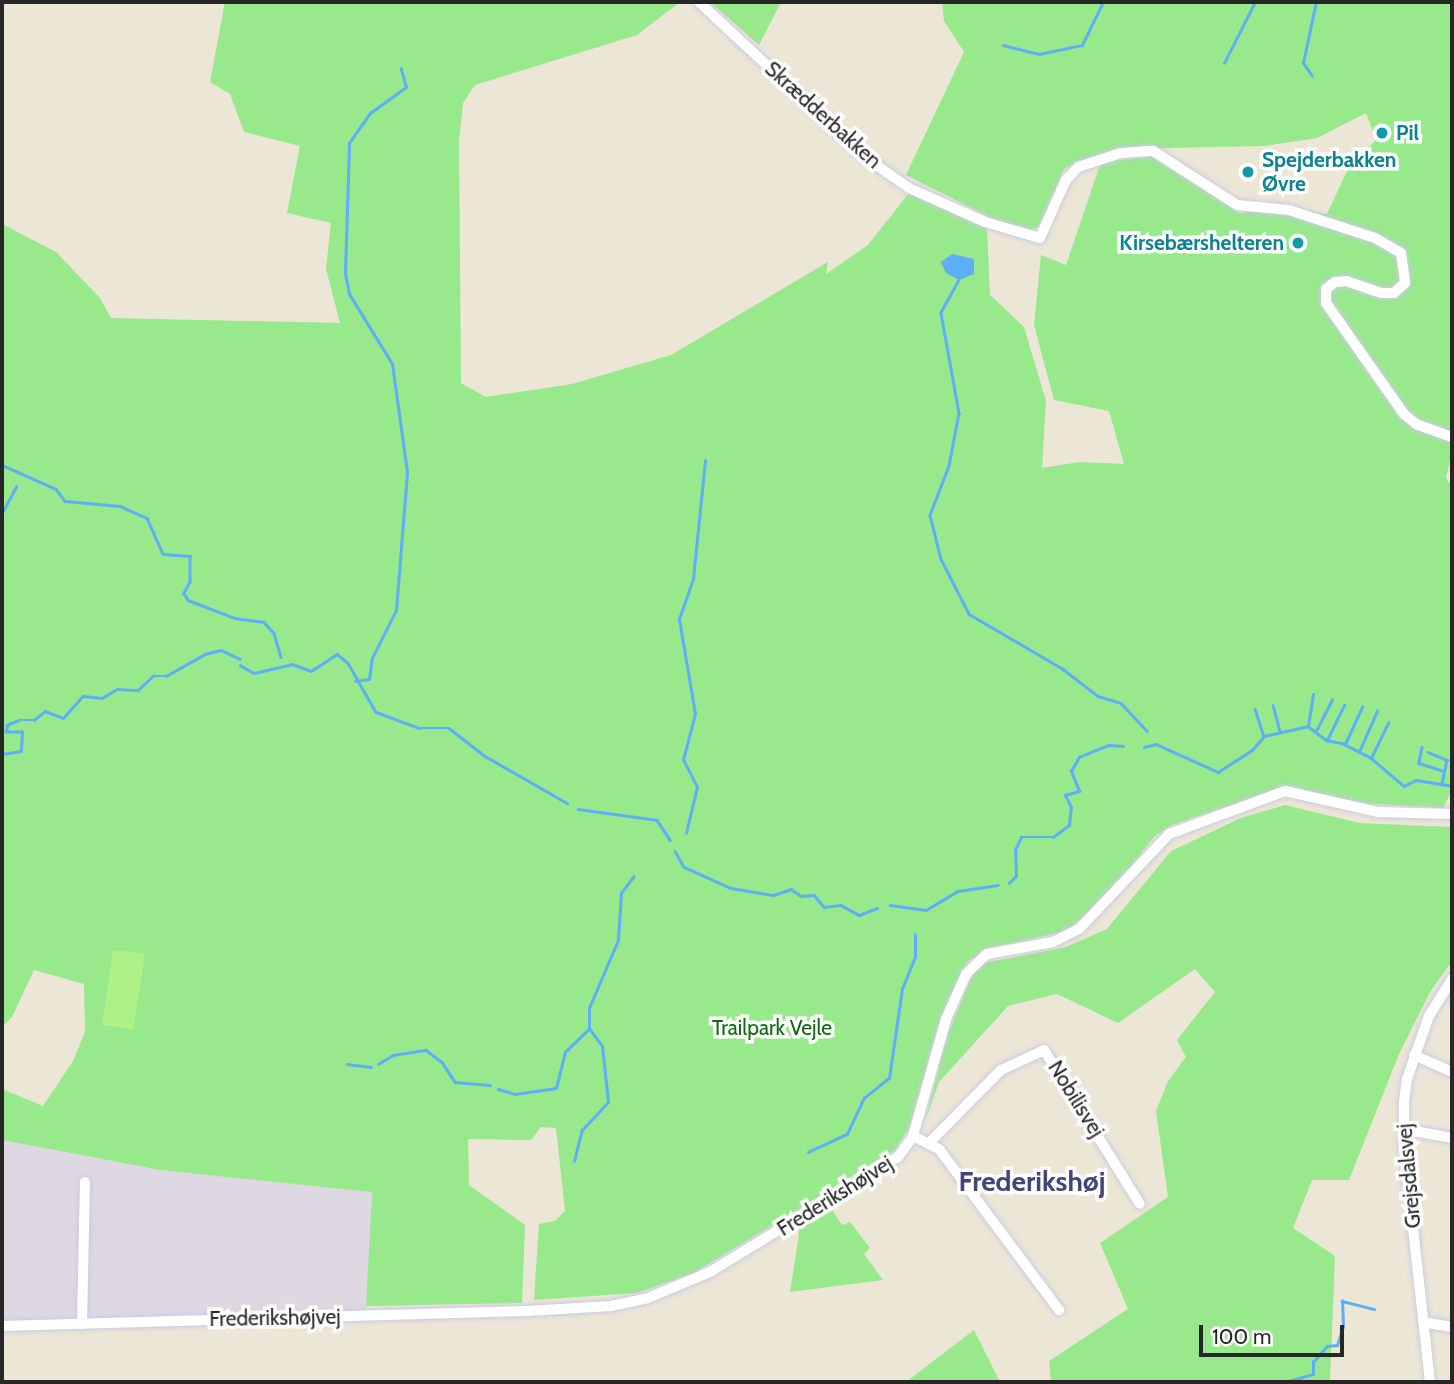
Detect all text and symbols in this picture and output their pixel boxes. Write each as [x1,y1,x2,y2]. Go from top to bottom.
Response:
street label: Skrædderbakken [760,56,886,174]
place label: Pil [1396,120,1419,146]
marker: Pil [1374,125,1390,141]
place label: Spejderbakken Øvre [1262,147,1396,197]
marker: Spejderbakken Øvre [1240,164,1256,180]
place label: Kirsebærshelteren [1119,230,1284,256]
marker: Kirsebærshelteren [1290,235,1306,251]
park label: Trailpark Vejle [712,1015,832,1041]
street label: Nobilisvej [1043,1056,1109,1142]
street label: Grejsdalsvej [1392,1123,1426,1229]
street label: Frederikshøjvej [773,1150,897,1242]
district label: Frederikshøj [959,1164,1105,1198]
street label: Frederikshøjvej [209,1304,341,1332]
scale bar [1202,1310,1347,1354]
text: 100 m [1212,1324,1271,1349]

